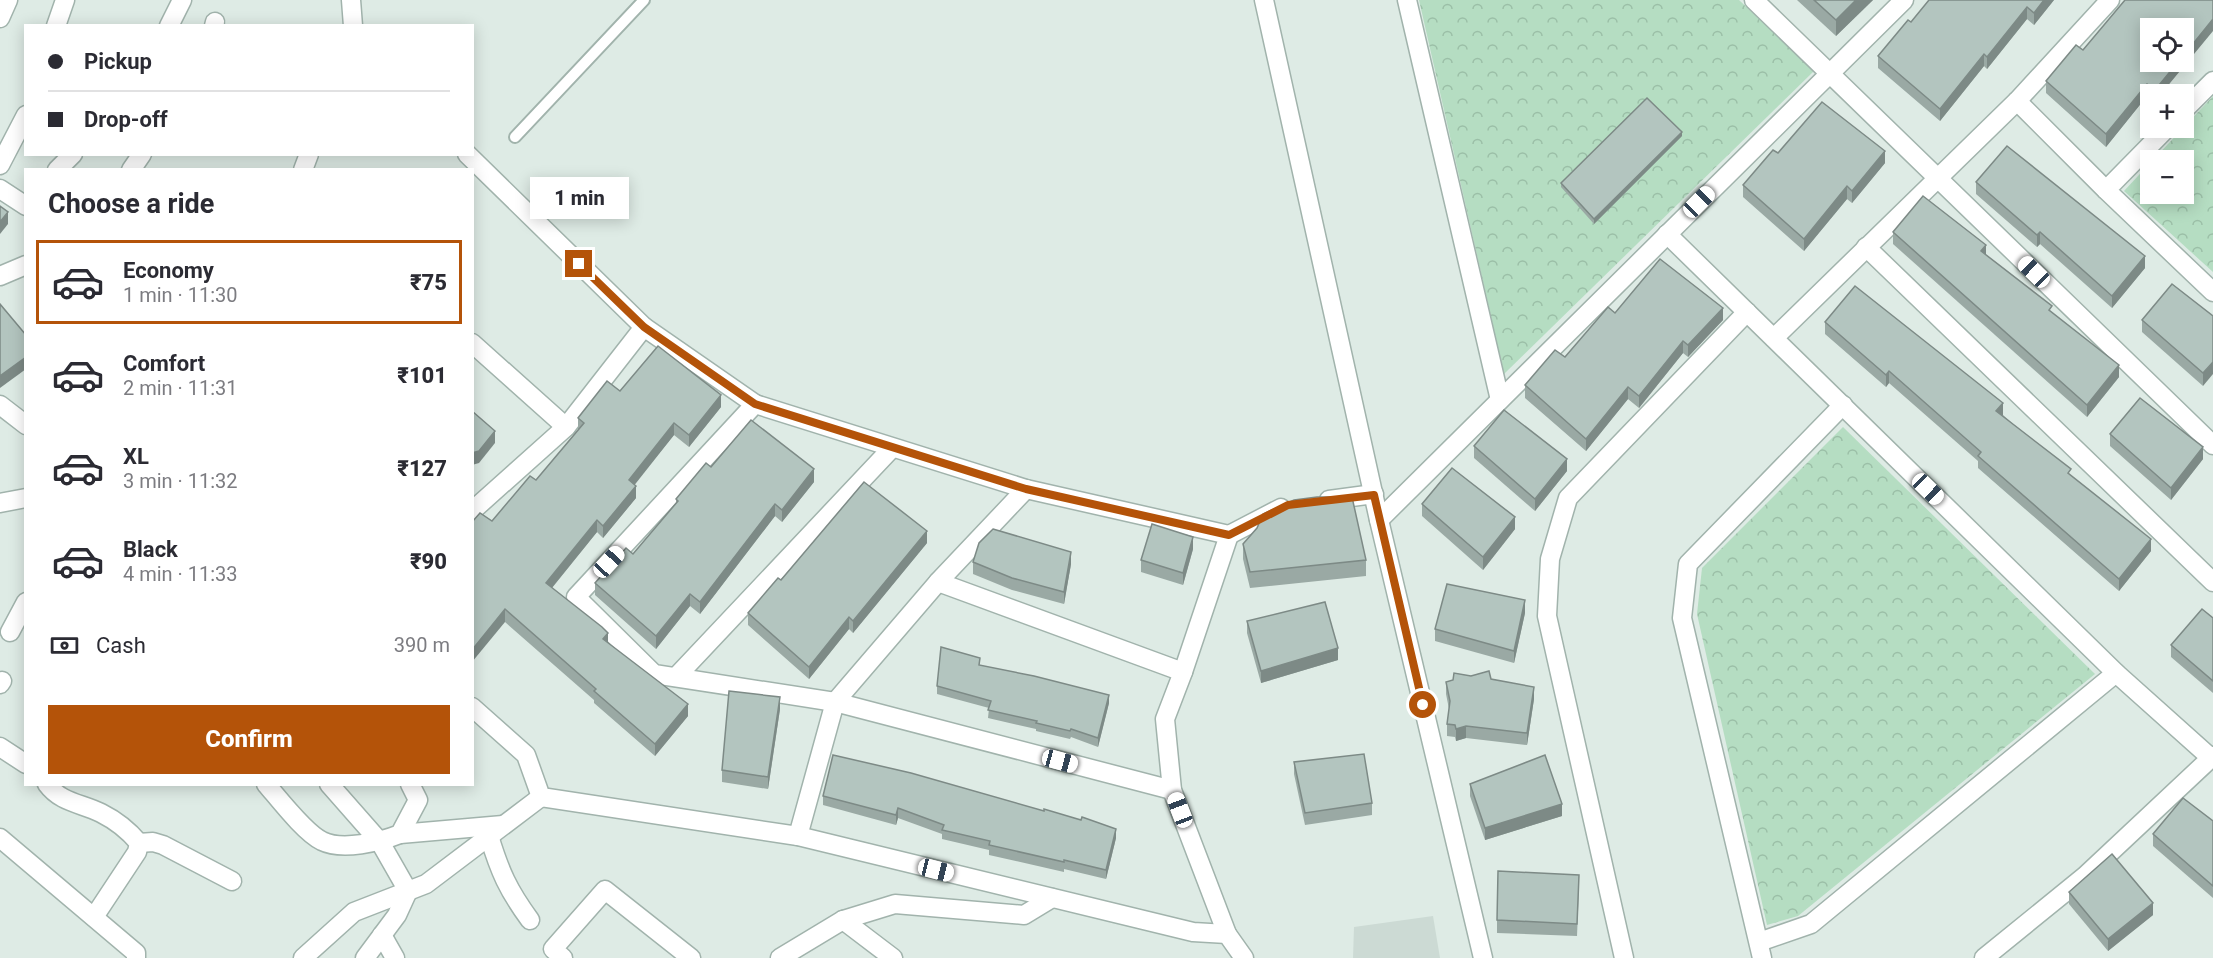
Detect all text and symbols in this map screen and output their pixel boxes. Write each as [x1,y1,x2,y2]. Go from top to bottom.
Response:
map controls [2140,18,2194,204]
button: locate [2140,18,2194,72]
text: Pickup [84,49,152,74]
button: + [2140,84,2194,138]
text: Drop-off [84,107,168,132]
button: − [2140,150,2194,204]
callout: 1 min [530,177,628,219]
car [1680,183,1718,221]
text: 1 min [554,186,605,210]
text: Choose a ride [48,188,214,220]
route end [565,250,592,277]
car [2015,253,2053,291]
icon: car [51,255,105,309]
text: Economy [123,258,214,283]
text: ₹75 [410,270,447,295]
text: 1 min · 11:30 [123,283,238,307]
icon: car [51,348,105,402]
text: Comfort [123,351,205,376]
text: ₹101 [397,363,447,388]
text: 2 min · 11:31 [123,376,238,400]
icon: car [51,441,105,495]
text: XL [123,444,149,469]
text: ₹127 [397,456,447,481]
text: 3 min · 11:32 [123,469,238,493]
car [1909,470,1947,508]
icon: car [51,534,105,588]
text: Black [123,537,178,562]
car [590,543,628,581]
text: ₹90 [410,549,447,574]
text: 4 min · 11:33 [123,562,238,586]
icon: cash [48,629,81,662]
text: Cash [96,633,146,658]
text: 390 m [394,633,450,657]
route start [1409,691,1436,718]
button: Confirm [48,705,450,774]
car [1040,748,1080,774]
car [1165,790,1195,830]
car [916,857,956,883]

